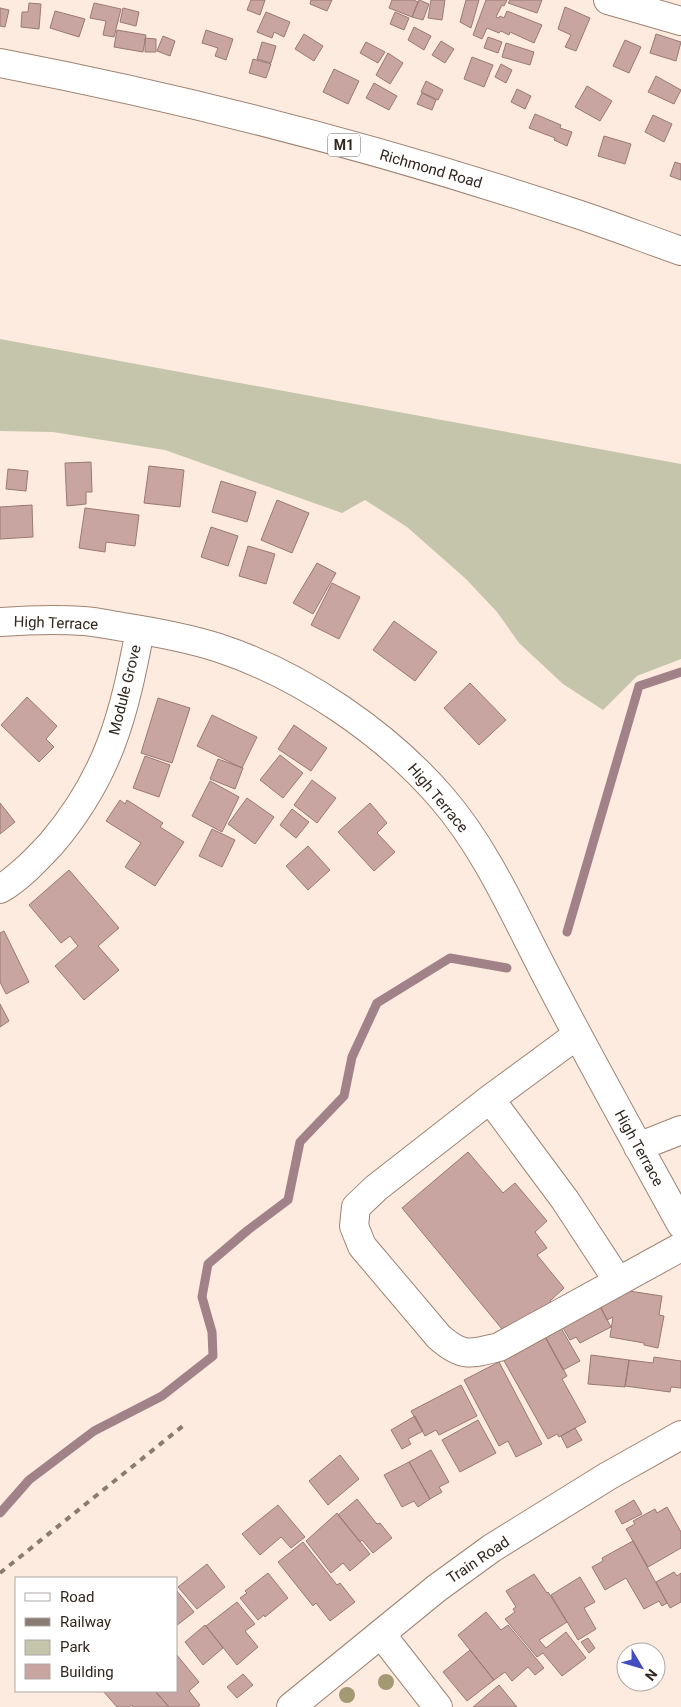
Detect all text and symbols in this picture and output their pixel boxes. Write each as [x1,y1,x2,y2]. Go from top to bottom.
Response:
road number: M1 [328,134,360,156]
street label: Richmond Road [378,146,484,192]
street label: High Terrace [13,613,99,633]
street label: Module Grove [105,643,145,737]
street label: High Terrace [404,760,472,836]
street label: High Terrace [611,1107,667,1189]
street label: Train Road [443,1533,513,1587]
legend [15,1577,178,1692]
text: Road [60,1588,94,1606]
text: Railway [60,1613,111,1631]
text: Park [60,1638,91,1656]
north arrow [616,1642,666,1692]
text: Building [60,1663,114,1681]
text: N [642,1666,661,1684]

